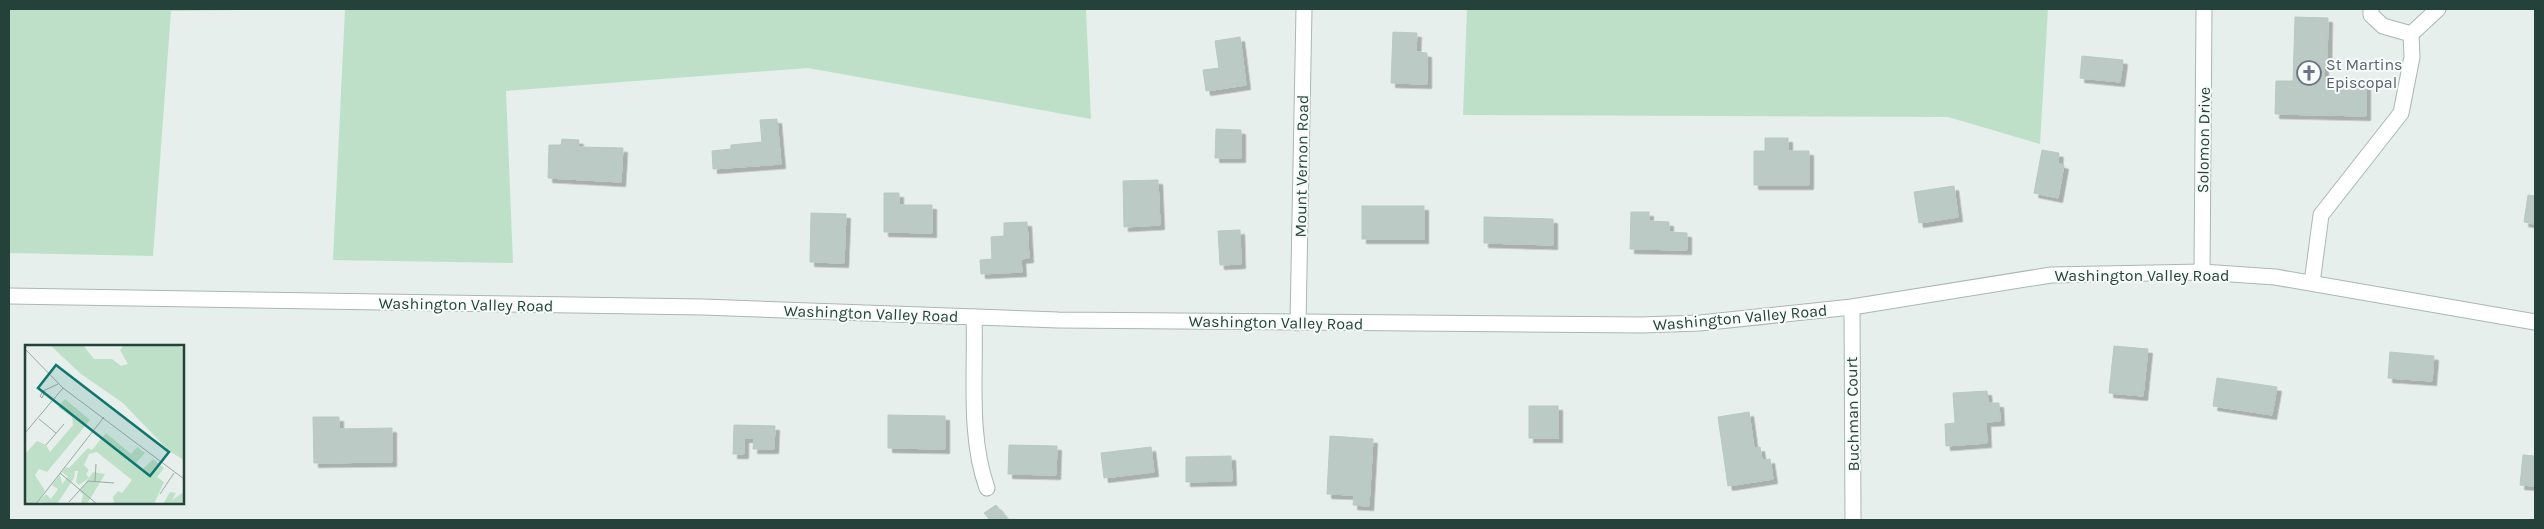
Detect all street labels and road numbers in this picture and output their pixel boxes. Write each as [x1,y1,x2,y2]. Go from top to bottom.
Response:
street label: Solomon Drive [2193,87,2214,193]
street label: Mount Vernon Road [1291,95,1312,237]
street label: Washington Valley Road [2055,266,2229,285]
street label: Washington Valley Road [378,293,554,316]
street label: Washington Valley Road [1652,300,1828,335]
street label: Washington Valley Road [783,301,959,326]
street label: Washington Valley Road [1188,311,1364,334]
street label: Buchman Court [1842,356,1863,472]

